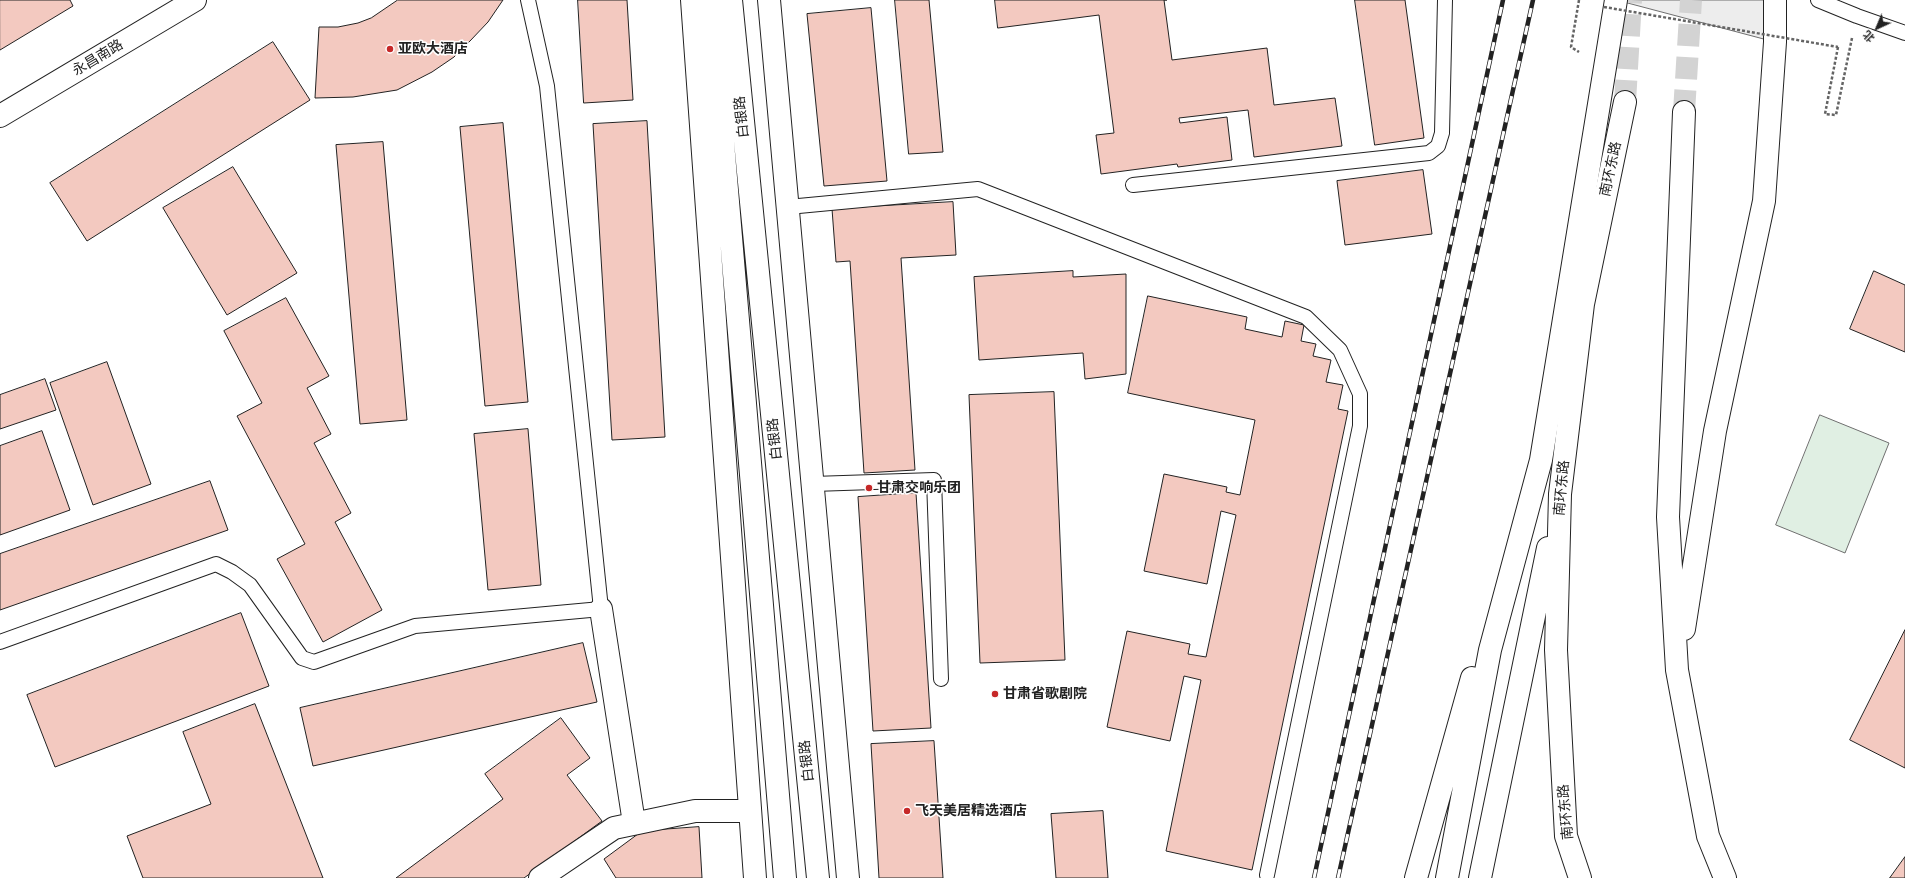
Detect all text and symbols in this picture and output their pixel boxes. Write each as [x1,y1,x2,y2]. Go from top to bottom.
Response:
north arrow [1857,8,1897,48]
text: 北 [1860,28,1877,45]
street label: 永昌南路 [70,36,126,80]
place label: 亚欧大酒店 [398,41,468,57]
marker: 亚欧大酒店 [385,44,395,54]
street label: 白银路 [731,95,753,139]
street label: 南环东路 [1597,140,1625,198]
street label: 白银路 [764,417,786,461]
street label: 南环东路 [1551,459,1573,517]
place label: 甘肃交响乐团 [877,480,961,496]
marker: 甘肃交响乐团 [864,483,874,493]
place label: 甘肃省歌剧院 [1003,686,1087,702]
marker: 甘肃省歌剧院 [990,689,1000,699]
street label: 白银路 [796,739,818,783]
street label: 南环东路 [1555,783,1577,841]
place label: 飞天美居精选酒店 [915,803,1027,819]
marker: 飞天美居精选酒店 [902,806,912,816]

